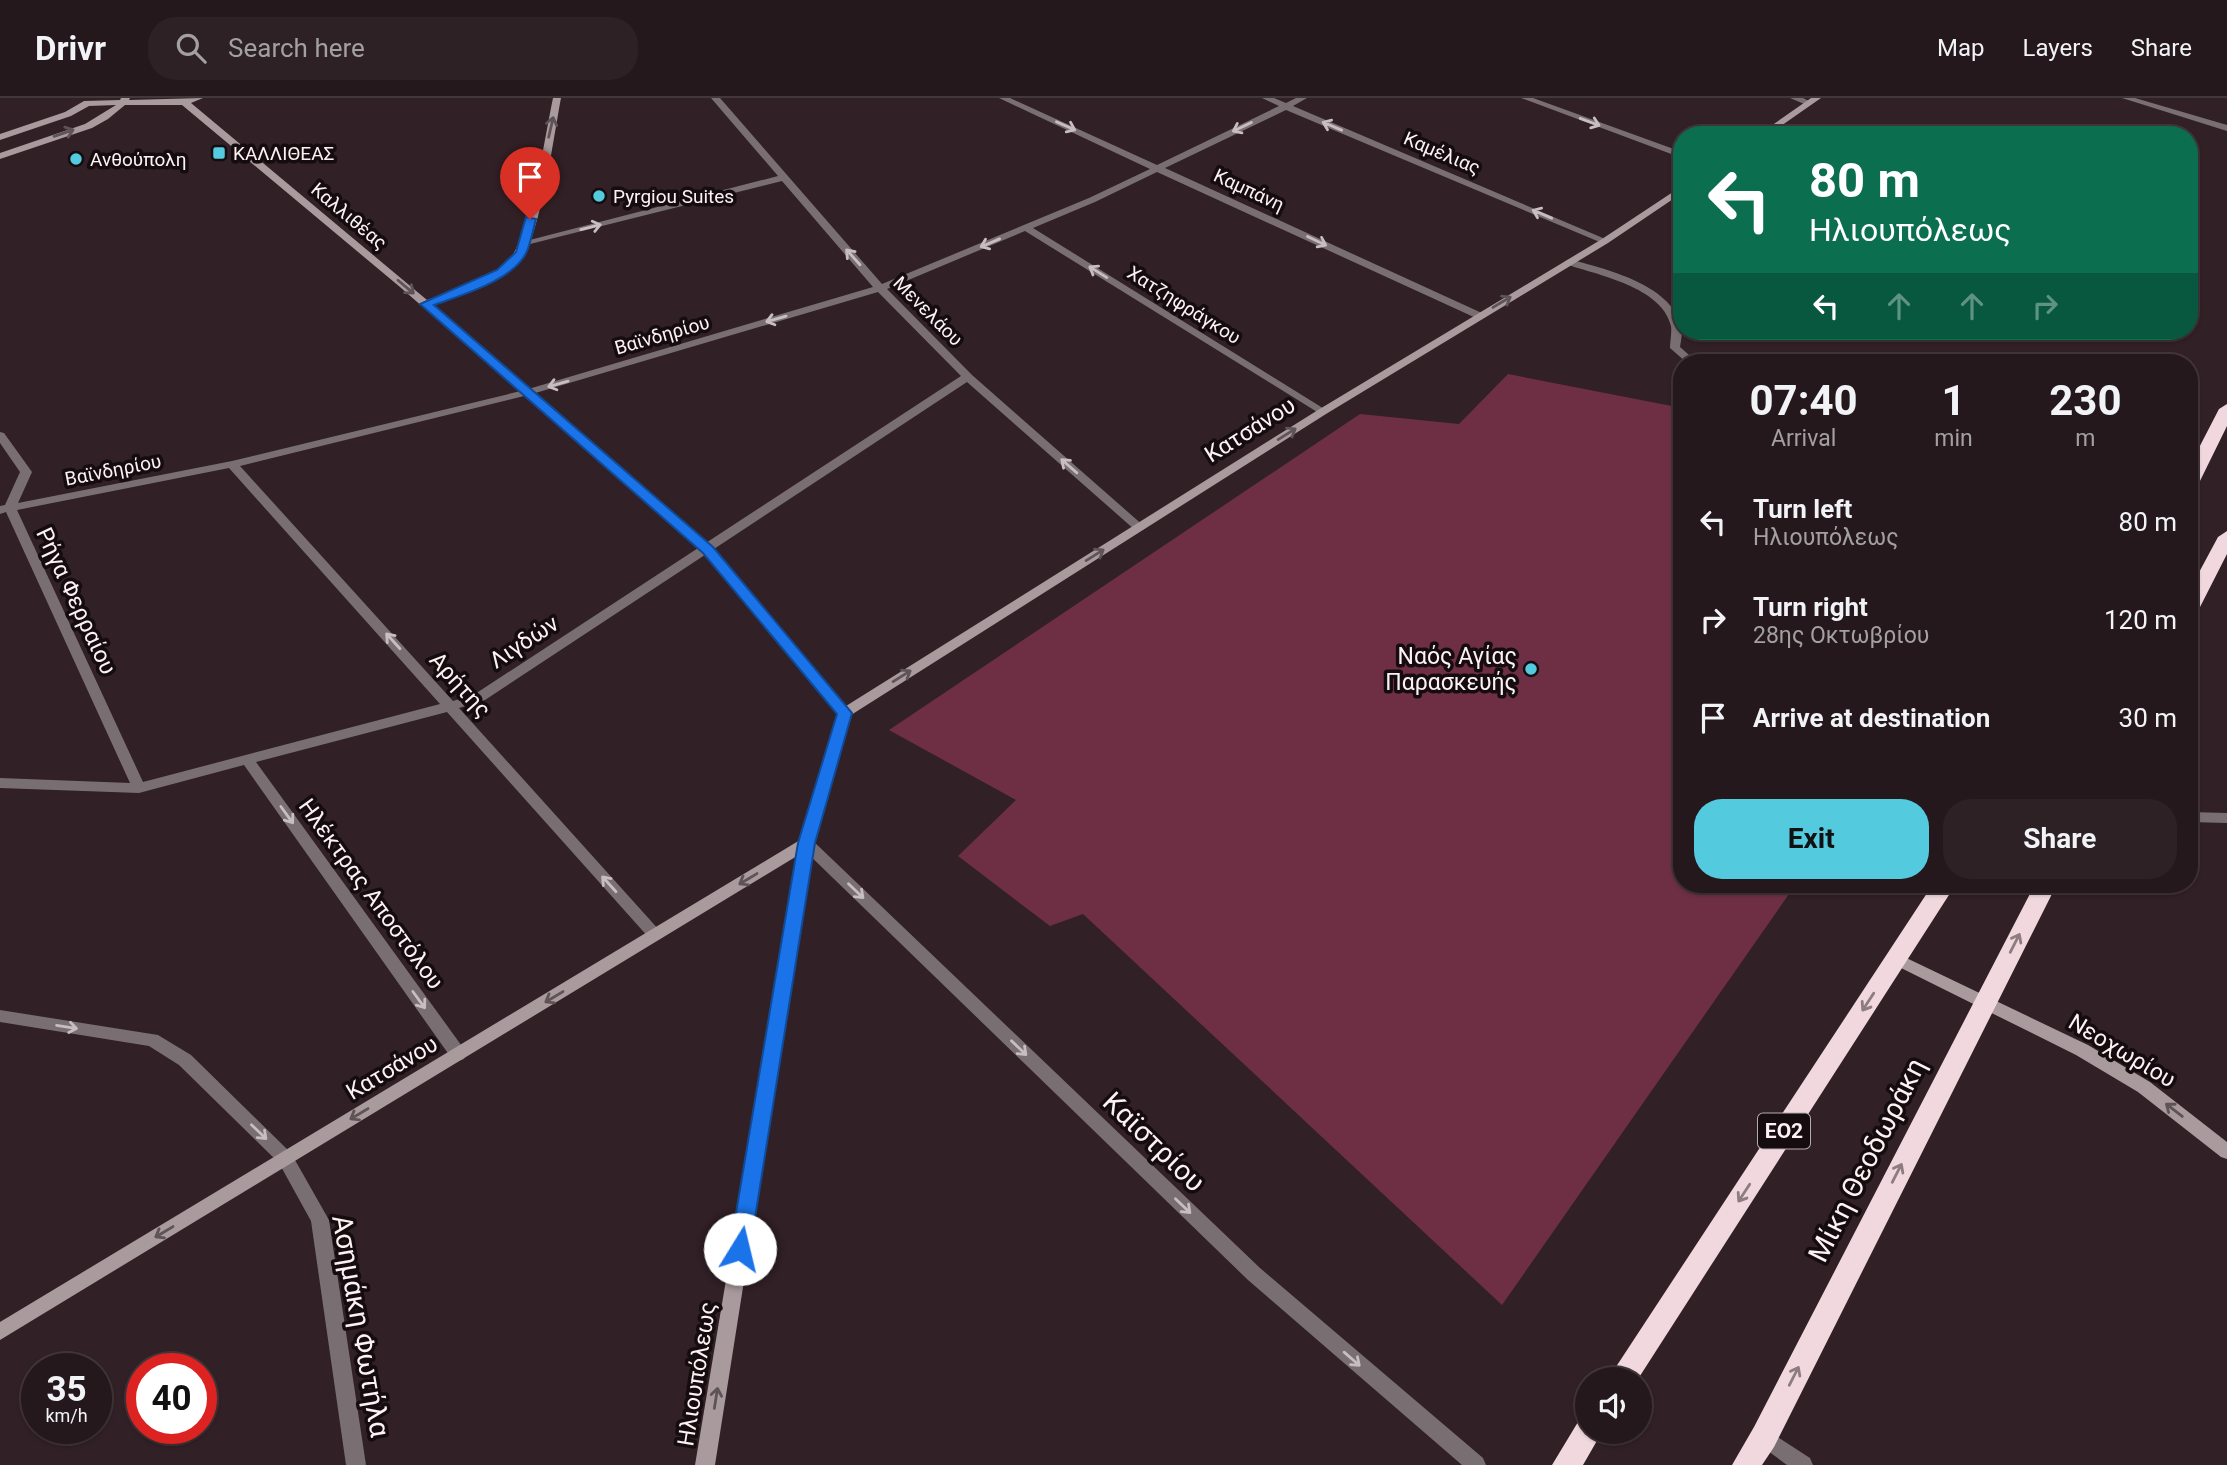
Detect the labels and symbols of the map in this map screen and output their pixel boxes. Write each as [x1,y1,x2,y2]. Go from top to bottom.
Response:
one-way arrow [544,116,558,139]
one-way arrow [1578,116,1600,129]
one-way arrow [1322,118,1344,131]
one-way arrow [1054,120,1076,133]
one-way arrow [1232,121,1253,135]
one-way arrow [53,126,75,138]
street label: Καμέλιας [1400,127,1484,179]
place label: ΚΑΛΛΙΘΕΑΣ [233,142,335,165]
marker: ΚΑΛΛΙΘΕΑΣ [211,145,227,161]
pin [500,147,560,219]
place label: Ανθούπολη [90,148,187,171]
marker: Ανθούπολη [68,151,84,167]
street label: Καμπάνη [1210,164,1288,216]
street label: Καλλιθέας [306,178,392,254]
place label: Pyrgiou Suites [613,185,734,208]
marker: Pyrgiou Suites [591,188,607,204]
one-way arrow [1532,207,1553,220]
one-way arrow [579,220,602,233]
one-way arrow [1306,235,1327,248]
one-way arrow [980,237,1002,250]
one-way arrow [844,249,861,266]
street label: Χατζηφράγκου [1123,261,1245,349]
one-way arrow [1089,264,1108,279]
street label: Μενελάου [888,271,968,351]
one-way arrow [396,279,414,295]
one-way arrow [1492,295,1512,309]
street label: Βαϊνδηρίου [612,311,712,359]
one-way arrow [766,314,788,327]
one-way arrow [548,378,570,391]
street label: Κατσάνου [1200,392,1300,468]
one-way arrow [1277,426,1297,440]
street label: Βαϊνδηρίου [63,449,163,491]
one-way arrow [1060,458,1078,474]
street label: Ρήγα Φερραίου [30,523,122,679]
one-way arrow [1084,547,1104,561]
street label: Λιγδών [484,610,564,674]
one-way arrow [385,632,401,650]
place label: Ναός Αγίας Παρασκευής [1385,643,1517,696]
street label: Αρήτης [424,647,496,723]
marker: Ναός Αγίας Παρασκευής [1523,661,1539,677]
one-way arrow [892,669,912,683]
street label: Ηλέκτρας Αποστόλου [293,794,449,994]
one-way arrow [280,805,294,824]
one-way arrow [739,872,759,886]
one-way arrow [601,876,618,893]
one-way arrow [847,882,864,899]
one-way arrow [2009,933,2023,954]
one-way arrow [412,990,427,1009]
one-way arrow [544,990,564,1004]
one-way arrow [1861,992,1875,1012]
street label: Νεοχωρίου [2064,1009,2180,1093]
one-way arrow [55,1021,78,1034]
street label: Κατσάνου [342,1030,442,1106]
one-way arrow [1011,1040,1028,1057]
street label: Μίκη Θεοδωράκη [1801,1053,1933,1267]
street label: Καϊστρίου [1096,1085,1212,1199]
one-way arrow [2165,1102,2183,1118]
one-way arrow [349,1108,369,1122]
road number: ΕΟ2 [1758,1114,1810,1148]
one-way arrow [250,1124,267,1141]
one-way arrow [1891,1163,1905,1184]
one-way arrow [1736,1183,1751,1202]
one-way arrow [1174,1198,1191,1215]
street label: Ασημάκη Φωτήλα [325,1212,397,1440]
position arrow [703,1212,777,1286]
one-way arrow [155,1225,175,1239]
street label: Ηλιουπόλεως [672,1300,722,1448]
one-way arrow [1343,1351,1361,1367]
speed limit sign: 40 [126,1353,217,1444]
one-way arrow [1788,1366,1802,1387]
one-way arrow [710,1387,723,1410]

